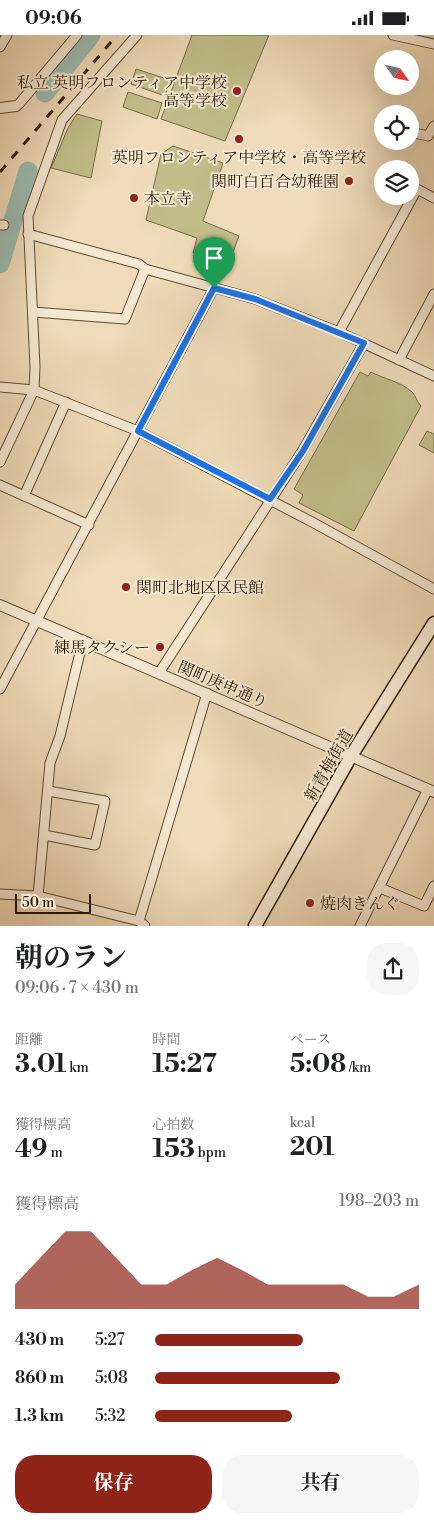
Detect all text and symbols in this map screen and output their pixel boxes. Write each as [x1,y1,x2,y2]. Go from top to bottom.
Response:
text: 09:06 [25,6,82,30]
north arrow [374,50,419,95]
map controls [374,50,419,205]
place label: 私立 英明フロンティア中学校 高等学校 [17,73,227,111]
marker: 私立 英明フロンティア中学校 高等学校 [231,85,243,97]
button: locate [374,105,419,150]
marker: 英明フロンティア中学校・高等学校 [233,133,245,145]
place label: 英明フロンティア中学校・高等学校 [112,148,366,168]
button: layers [374,160,419,205]
place label: 関町白百合幼稚園 [211,172,339,192]
marker: 関町白百合幼稚園 [343,175,355,187]
place label: 本立寺 [144,189,192,209]
marker: 本立寺 [128,192,140,204]
pin [193,237,235,288]
icon: arrive [200,244,228,272]
place label: 関町北地区区民館 [136,578,264,598]
marker: 関町北地区区民館 [120,581,132,593]
place label: 練馬タクシー [54,638,150,658]
marker: 練馬タクシー [154,641,166,653]
street label: 関町庚申通り [175,657,271,713]
street label: 新青梅街道 [300,726,358,805]
scale bar [15,891,91,914]
text: 50 m [22,894,54,912]
place label: 焼肉きんぐ [320,894,400,914]
marker: 焼肉きんぐ [304,897,316,909]
text: 朝のラン [15,941,127,976]
button: share [367,943,419,995]
text: 09:06 · 7 × 430 m [15,978,139,998]
text: 距離 [15,1031,43,1049]
text: 時間 [152,1031,180,1049]
text: ペース [290,1031,331,1049]
text: 3.01 [15,1049,66,1080]
text: 15:27 [152,1049,217,1080]
text: 5:08 [290,1049,346,1080]
text: km [66,1059,89,1077]
text: /km [346,1059,371,1077]
text: kcal [290,1114,315,1132]
text: 獲得標高 [15,1116,71,1134]
text: 心拍数 [152,1116,194,1134]
text: 201 [290,1132,335,1163]
text: 49 [15,1134,48,1165]
text: 153 [152,1134,195,1165]
text: m [48,1144,63,1162]
text: bpm [195,1144,226,1162]
text: 198–203 m [339,1191,419,1211]
text: 獲得標高 [15,1194,79,1214]
text: 430 m [15,1330,64,1350]
text: 5:27 [95,1330,125,1350]
text: 860 m [15,1368,64,1388]
text: 5:08 [95,1368,128,1388]
text: 1.3 km [15,1406,64,1426]
text: 5:32 [95,1406,125,1426]
button: 保存 [15,1455,212,1513]
button: 共有 [222,1455,419,1513]

